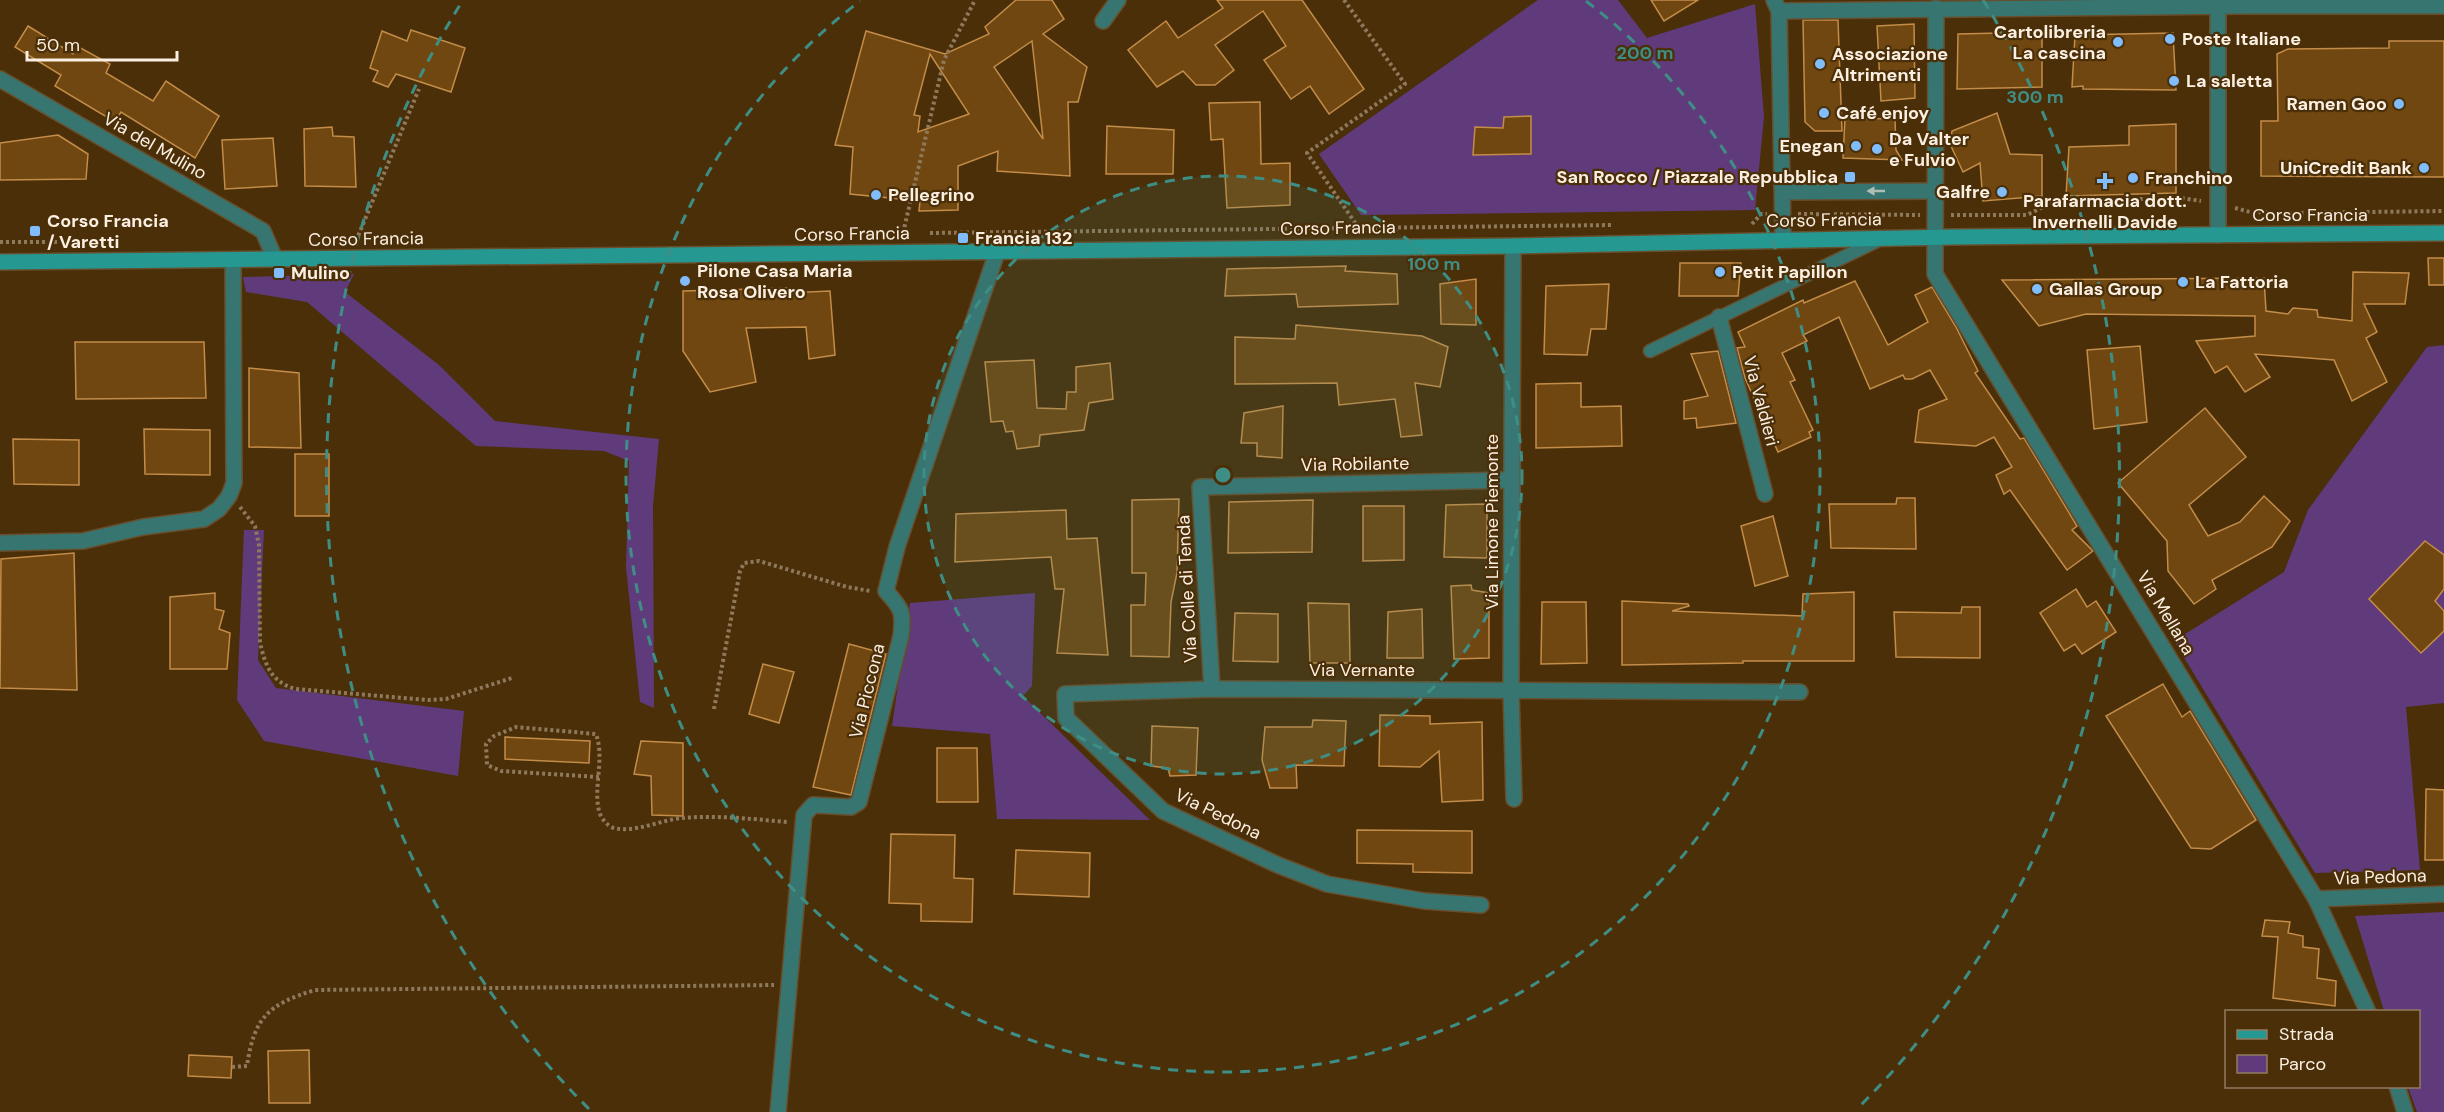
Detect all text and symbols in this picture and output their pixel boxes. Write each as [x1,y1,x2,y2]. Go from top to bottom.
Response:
place label: Cartolibreria La cascina [1994,20,2106,65]
scale bar [27,24,177,62]
place label: Poste Italiane [2182,27,2301,51]
marker: Poste Italiane [2163,32,2177,46]
text: 50 m [36,33,80,57]
marker: Cartolibreria La cascina [2111,35,2125,49]
text: 200 m [1617,41,1673,65]
place label: Associazione Altrimenti [1832,42,1948,87]
marker: Associazione Altrimenti [1813,57,1827,71]
place label: La saletta [2186,69,2273,93]
marker: La saletta [2167,74,2181,88]
text: 300 m [2006,85,2064,109]
place label: Ramen Goo [2286,92,2387,116]
marker: Ramen Goo [2392,97,2406,111]
place label: Café enjoy [1836,101,1929,125]
marker: Café enjoy [1817,106,1831,120]
street label: Via del Mulino [99,107,211,185]
place label: Da Valter e Fulvio [1889,127,1969,172]
place label: Enegan [1779,134,1844,158]
marker: Enegan [1849,139,1863,153]
marker: Da Valter e Fulvio [1870,142,1884,156]
place label: UniCredit Bank [2280,156,2413,180]
marker: UniCredit Bank [2417,161,2431,175]
place label: San Rocco / Piazzale Repubblica [1557,165,1838,189]
place label: Franchino [2145,166,2233,190]
marker: San Rocco / Piazzale Repubblica [1843,170,1857,184]
marker: Franchino [2126,171,2140,185]
marker: Parafarmacia dott. Invernelli Davide [2098,174,2112,188]
place label: Galfre [1936,180,1990,204]
place label: Pellegrino [888,183,975,207]
marker: Galfre [1995,185,2009,199]
one-way arrow [1866,186,1885,196]
marker: Pellegrino [869,188,883,202]
place label: Parafarmacia dott. Invernelli Davide [2023,189,2187,234]
street label: Corso Francia [2252,203,2368,227]
street label: Corso Francia [1766,207,1882,233]
place label: Corso Francia / Varetti [47,209,169,254]
street label: Corso Francia [1280,215,1396,241]
street label: Corso Francia [794,221,910,247]
marker: Corso Francia / Varetti [28,224,42,238]
street label: Corso Francia [308,226,424,252]
place label: Francia 132 [975,226,1072,250]
marker: Francia 132 [956,231,970,245]
text: 100 m [1407,252,1461,276]
place label: Pilone Casa Maria Rosa Olivero [697,259,852,304]
place label: Petit Papillon [1732,260,1848,284]
place label: Mulino [291,261,350,285]
marker: Petit Papillon [1713,265,1727,279]
marker: Mulino [272,266,286,280]
place label: La Fattoria [2195,270,2289,294]
marker: Pilone Casa Maria Rosa Olivero [678,274,692,288]
marker: La Fattoria [2176,275,2190,289]
place label: Gallas Group [2049,277,2163,301]
marker: Gallas Group [2030,282,2044,296]
street label: Via Valdieri [1737,353,1785,449]
street label: Via Limone Piemonte [1480,434,1504,610]
street label: Via Robilante [1301,451,1409,477]
centre of rings [1213,465,1233,485]
street label: Via Colle di Tenda [1171,514,1203,664]
street label: Via Mellana [2131,566,2201,660]
street label: Via Piccona [844,641,890,741]
street label: Via Vernante [1309,658,1415,682]
street label: Via Pedona [1171,783,1265,845]
street label: Via Pedona [2333,863,2427,891]
legend [2225,1010,2420,1088]
text: Strada [2279,1022,2334,1046]
text: Parco [2279,1052,2326,1076]

